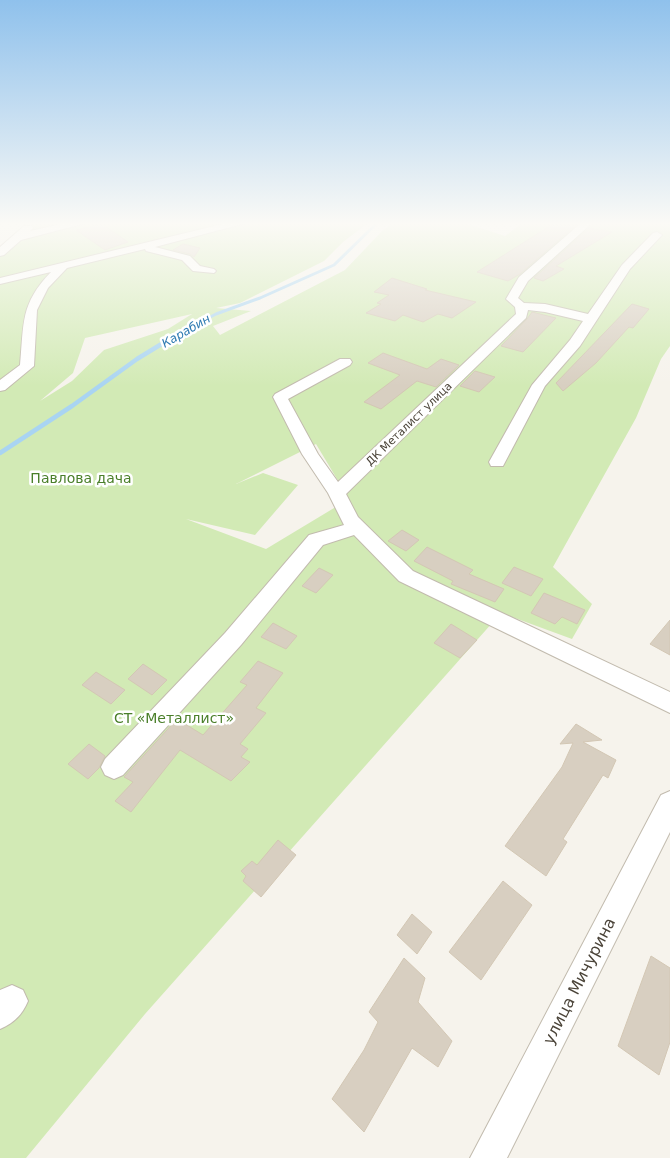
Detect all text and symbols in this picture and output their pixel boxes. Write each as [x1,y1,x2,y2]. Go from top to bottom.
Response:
water label: Карабин [159,311,213,351]
street label: ДК Металист улица [363,380,455,468]
park label: Павлова дача [30,470,132,486]
park label: СТ «Металлист» [114,710,234,726]
street label: улица Мичурина [539,914,619,1048]

